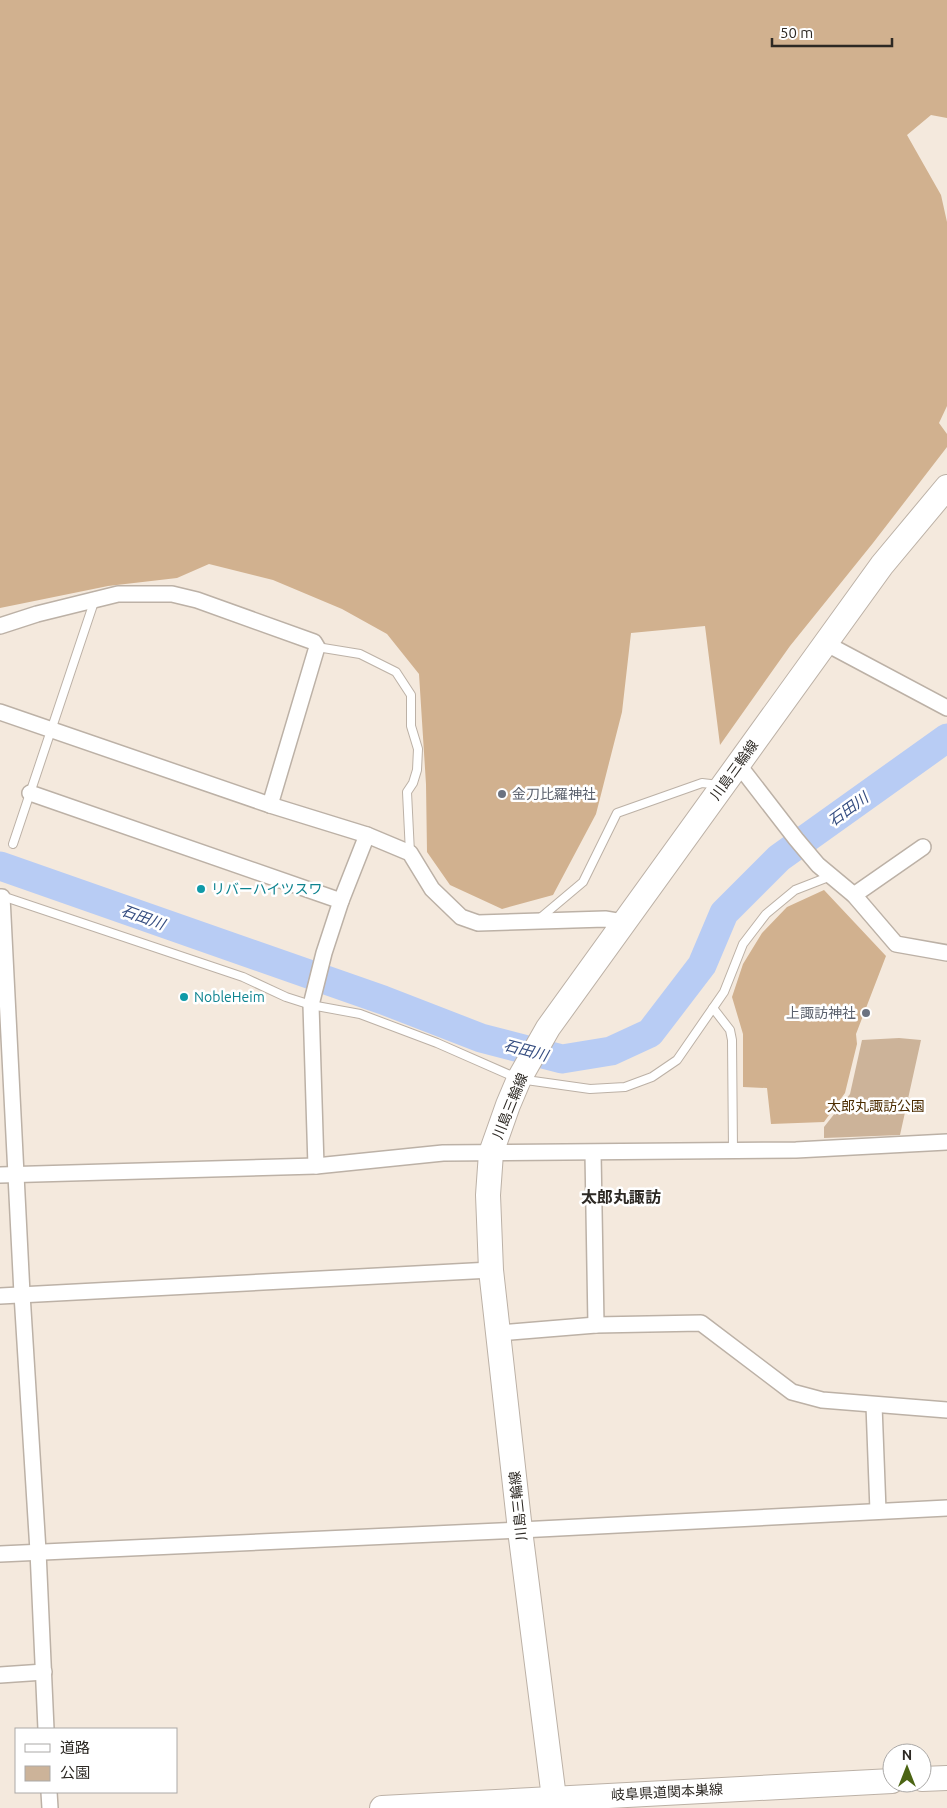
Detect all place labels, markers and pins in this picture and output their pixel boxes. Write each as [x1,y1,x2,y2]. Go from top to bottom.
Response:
place label: 金刀比羅神社 [512,786,596,802]
marker: 金刀比羅神社 [496,788,508,800]
place label: リバーハイツスワ [211,881,322,897]
marker: リバーハイツスワ [195,883,207,895]
place label: NobleHeim [194,989,265,1005]
marker: NobleHeim [178,991,190,1003]
place label: 上諏訪神社 [786,1005,856,1021]
marker: 上諏訪神社 [860,1007,872,1019]

